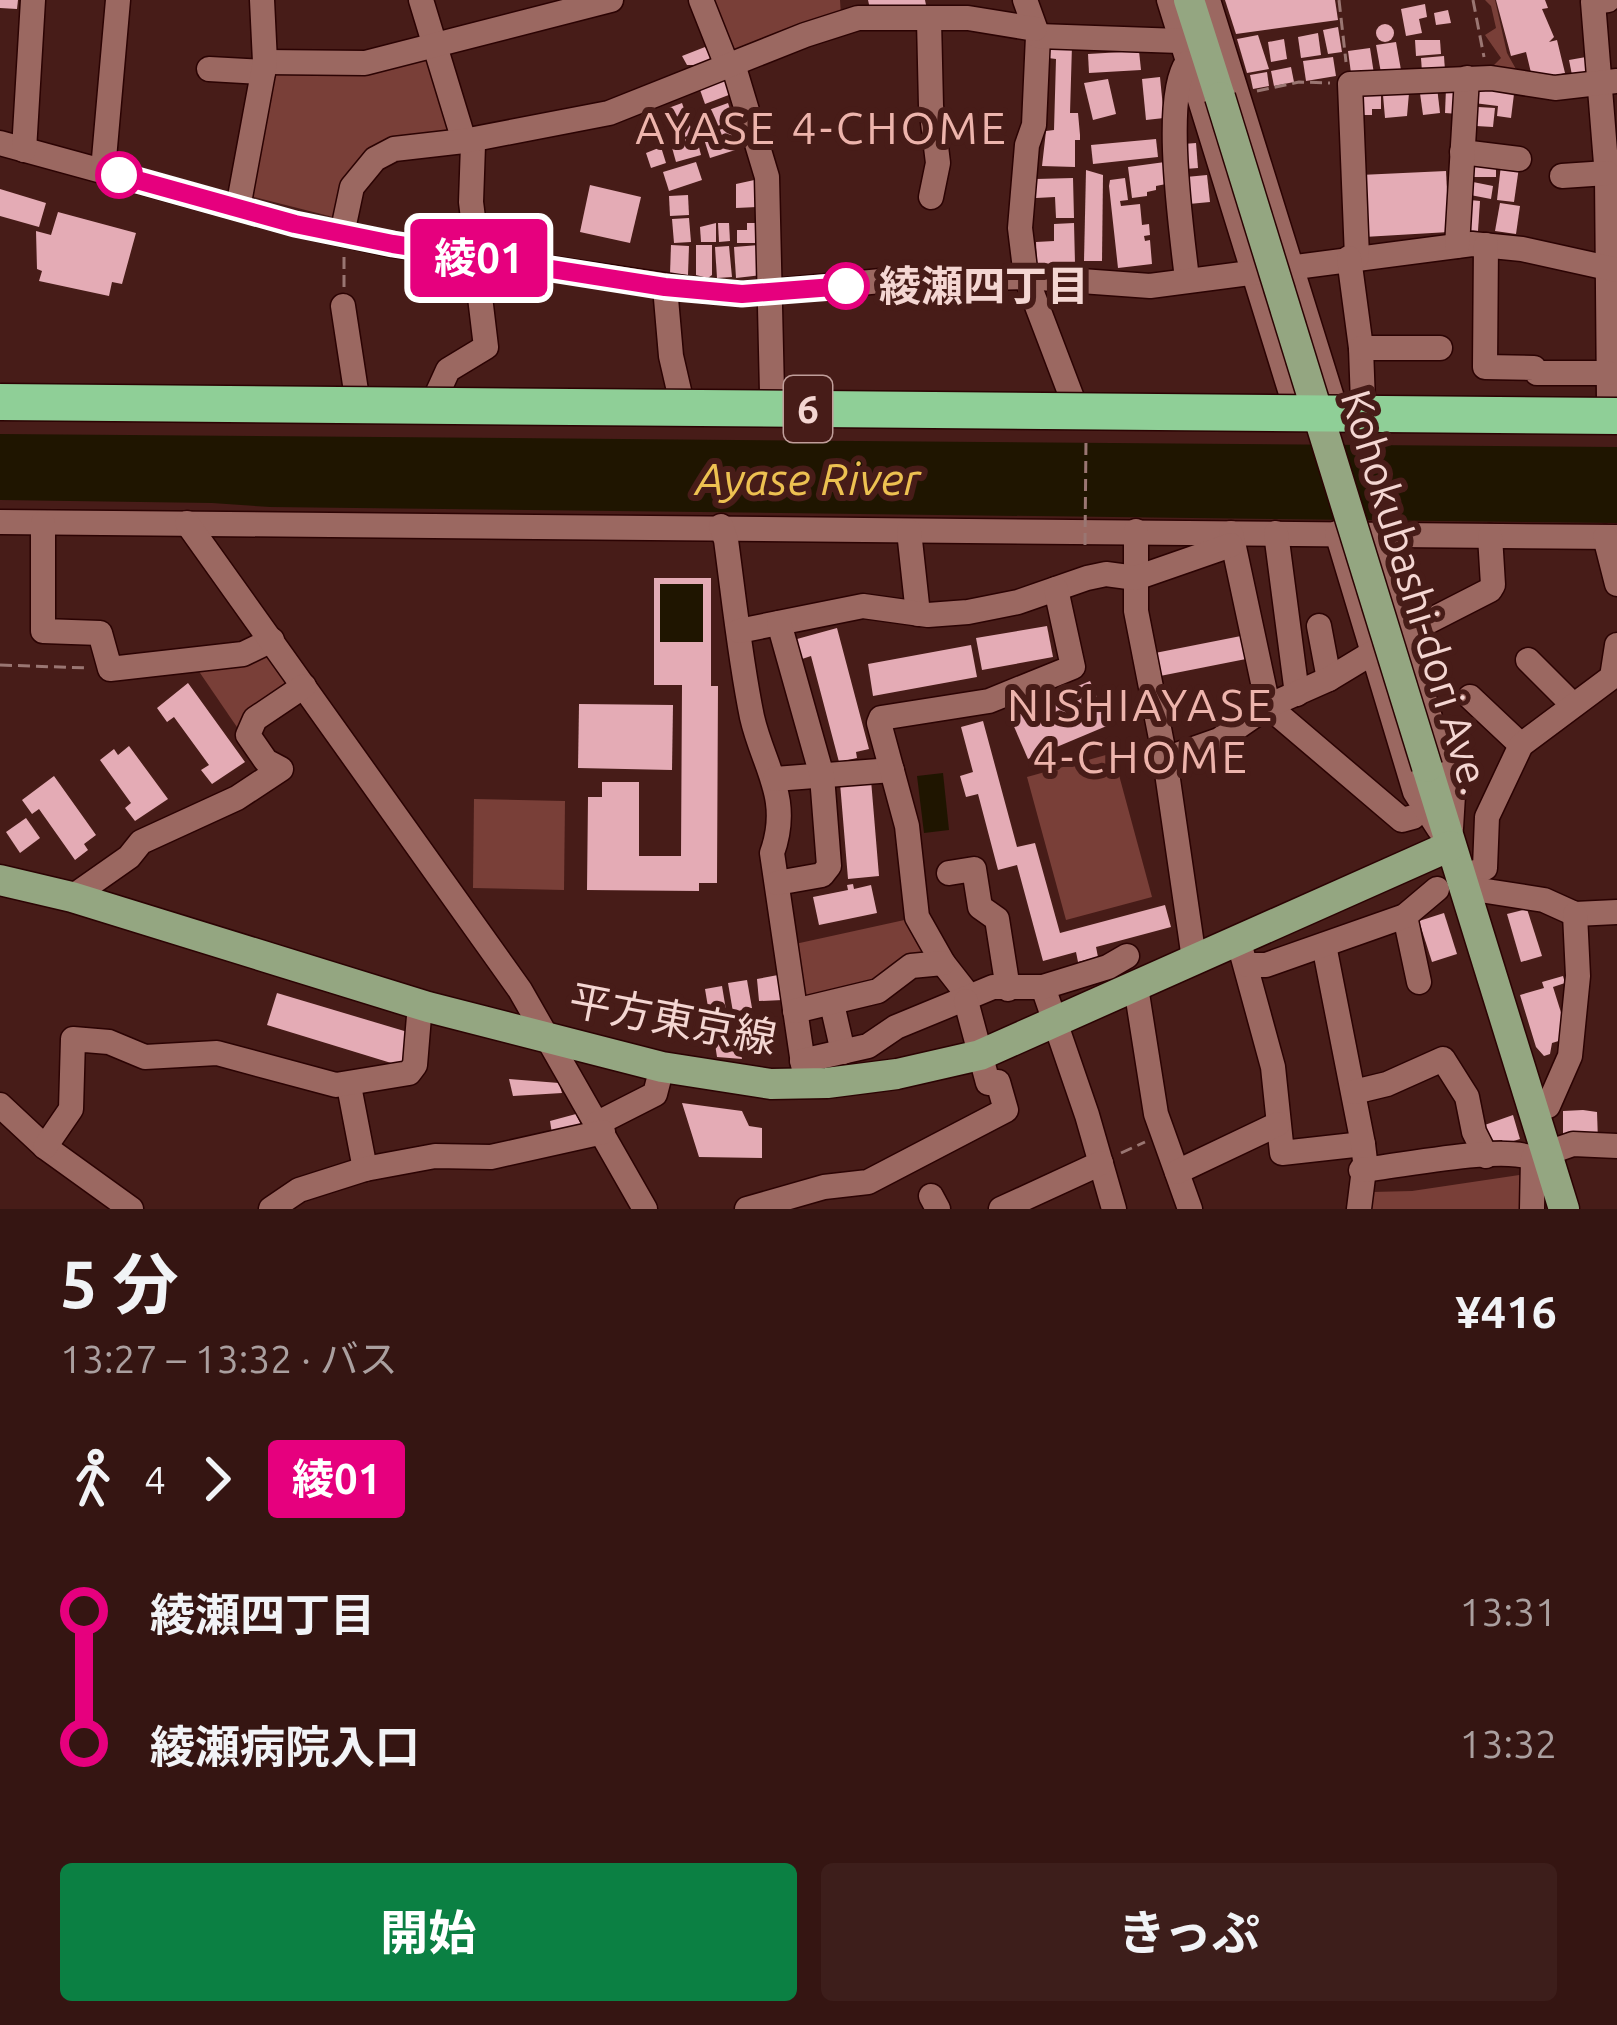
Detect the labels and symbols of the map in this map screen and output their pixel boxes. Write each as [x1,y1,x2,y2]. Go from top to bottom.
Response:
district label: AYASE 4-CHOME [635,102,1009,153]
unlabelled marker [97,153,141,197]
line badge: 綾01 [410,219,548,297]
place label: 綾瀬四丁目 [879,262,1089,309]
marker: 綾瀬四丁目 [824,264,868,308]
road number: 6 [784,376,832,442]
street label: Kohokubashi-dori Ave. [1333,384,1500,799]
water label: Ayase River [693,453,923,504]
district label: NISHIAYASE 4-CHOME [1007,679,1275,782]
street label: 平方東京線 [566,975,781,1062]

